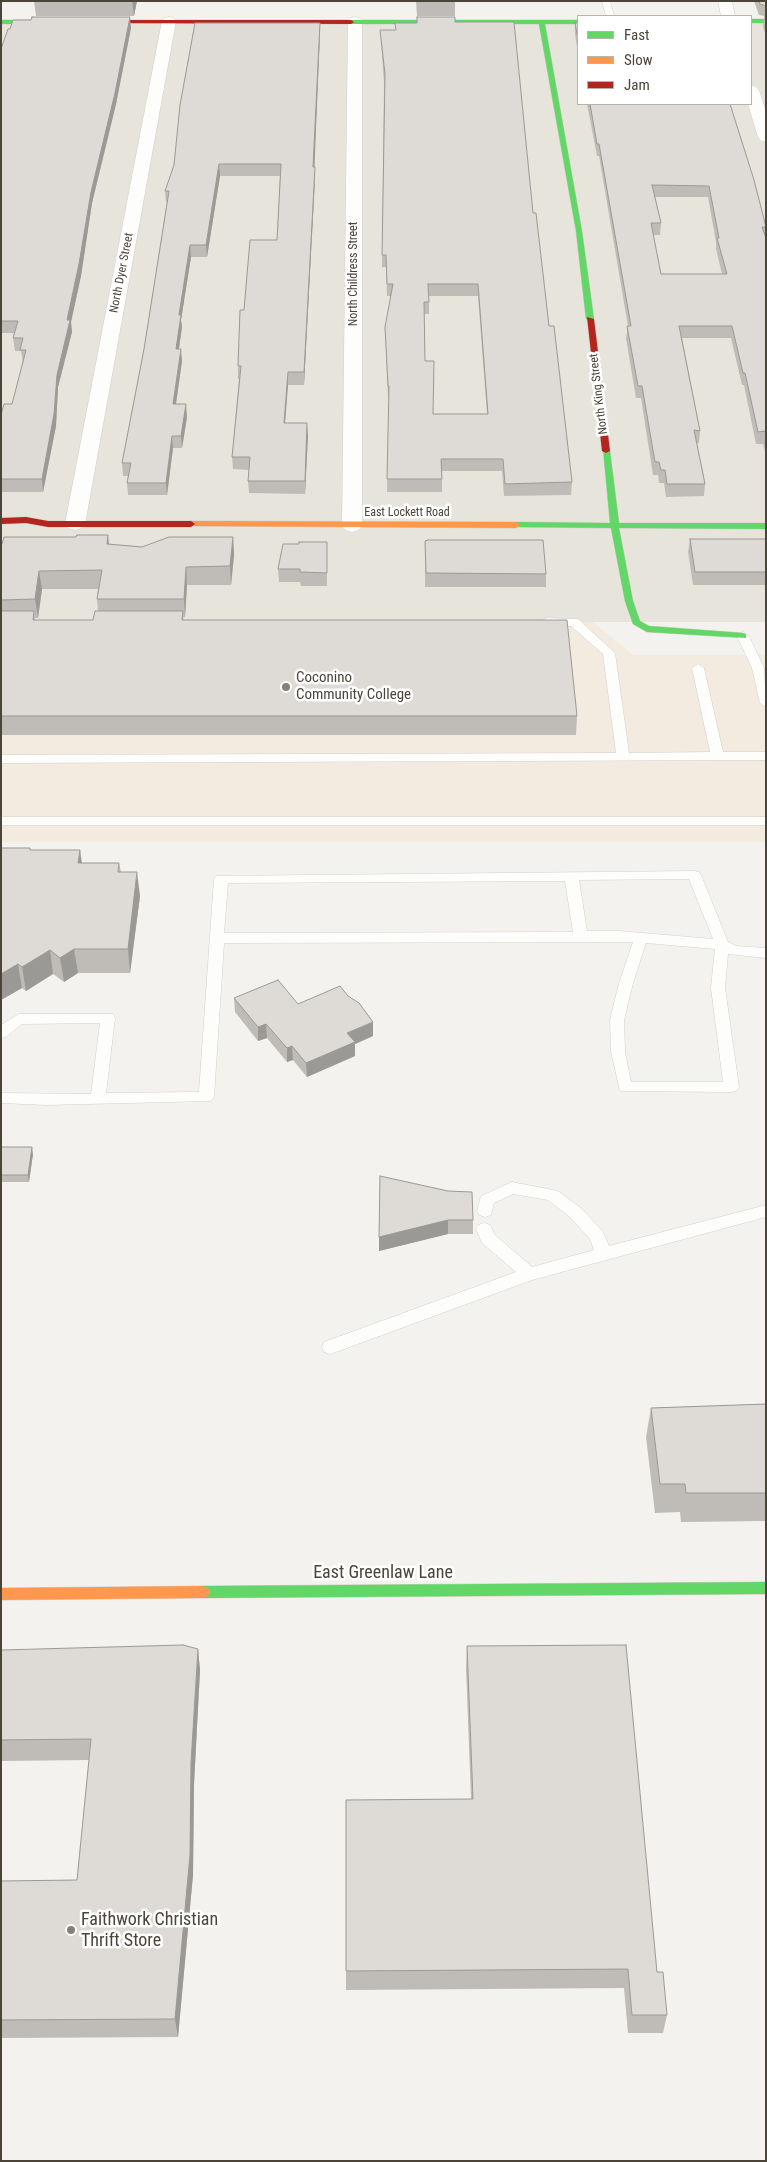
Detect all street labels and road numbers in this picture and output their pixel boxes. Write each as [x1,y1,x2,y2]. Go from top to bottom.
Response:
street label: North Childress Street [347,222,361,326]
street label: North Dyer Street [107,232,137,314]
street label: North King Street [587,353,611,435]
street label: East Lockett Road [364,506,450,520]
street label: East Greenlaw Lane [313,1562,453,1584]

